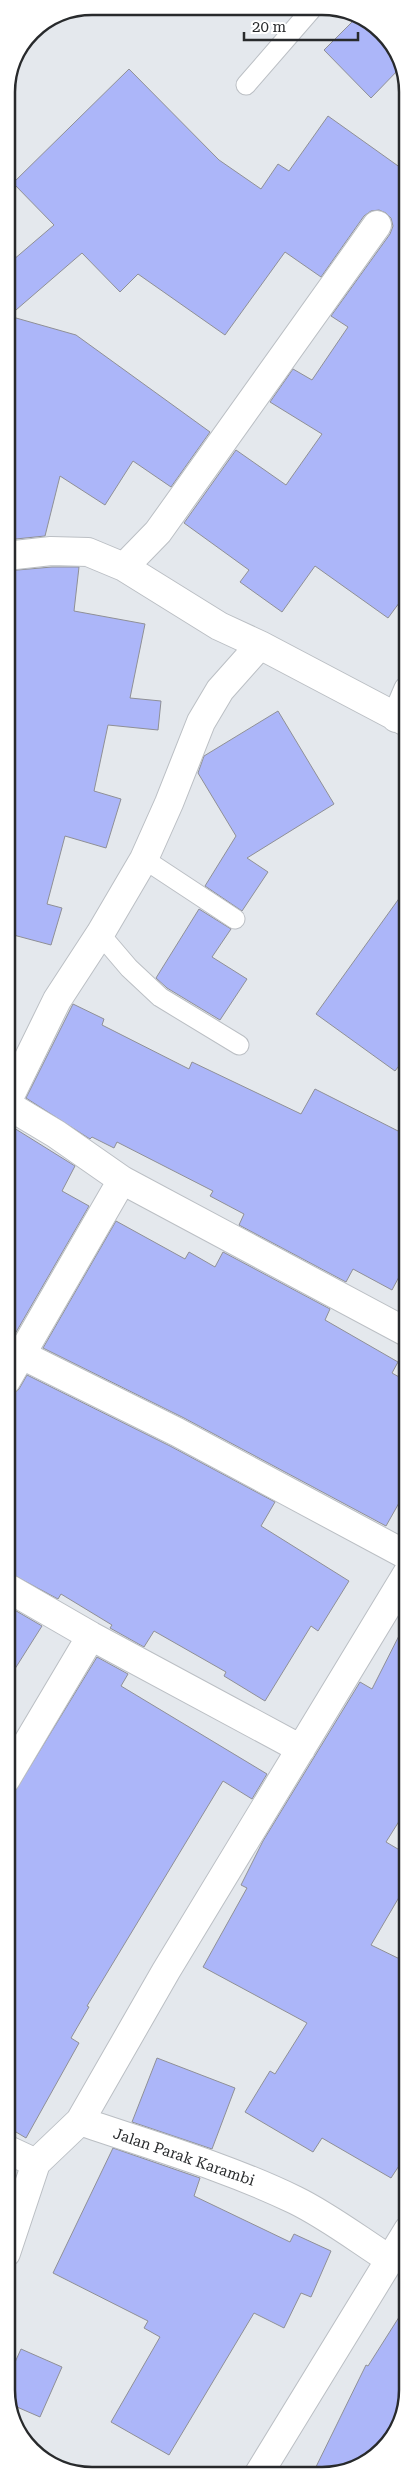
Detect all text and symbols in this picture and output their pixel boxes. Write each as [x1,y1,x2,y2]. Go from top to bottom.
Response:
scale bar [244,10,358,42]
text: 20 m [252,18,287,36]
street label: Jalan Parak Karambi [111,2124,257,2190]

